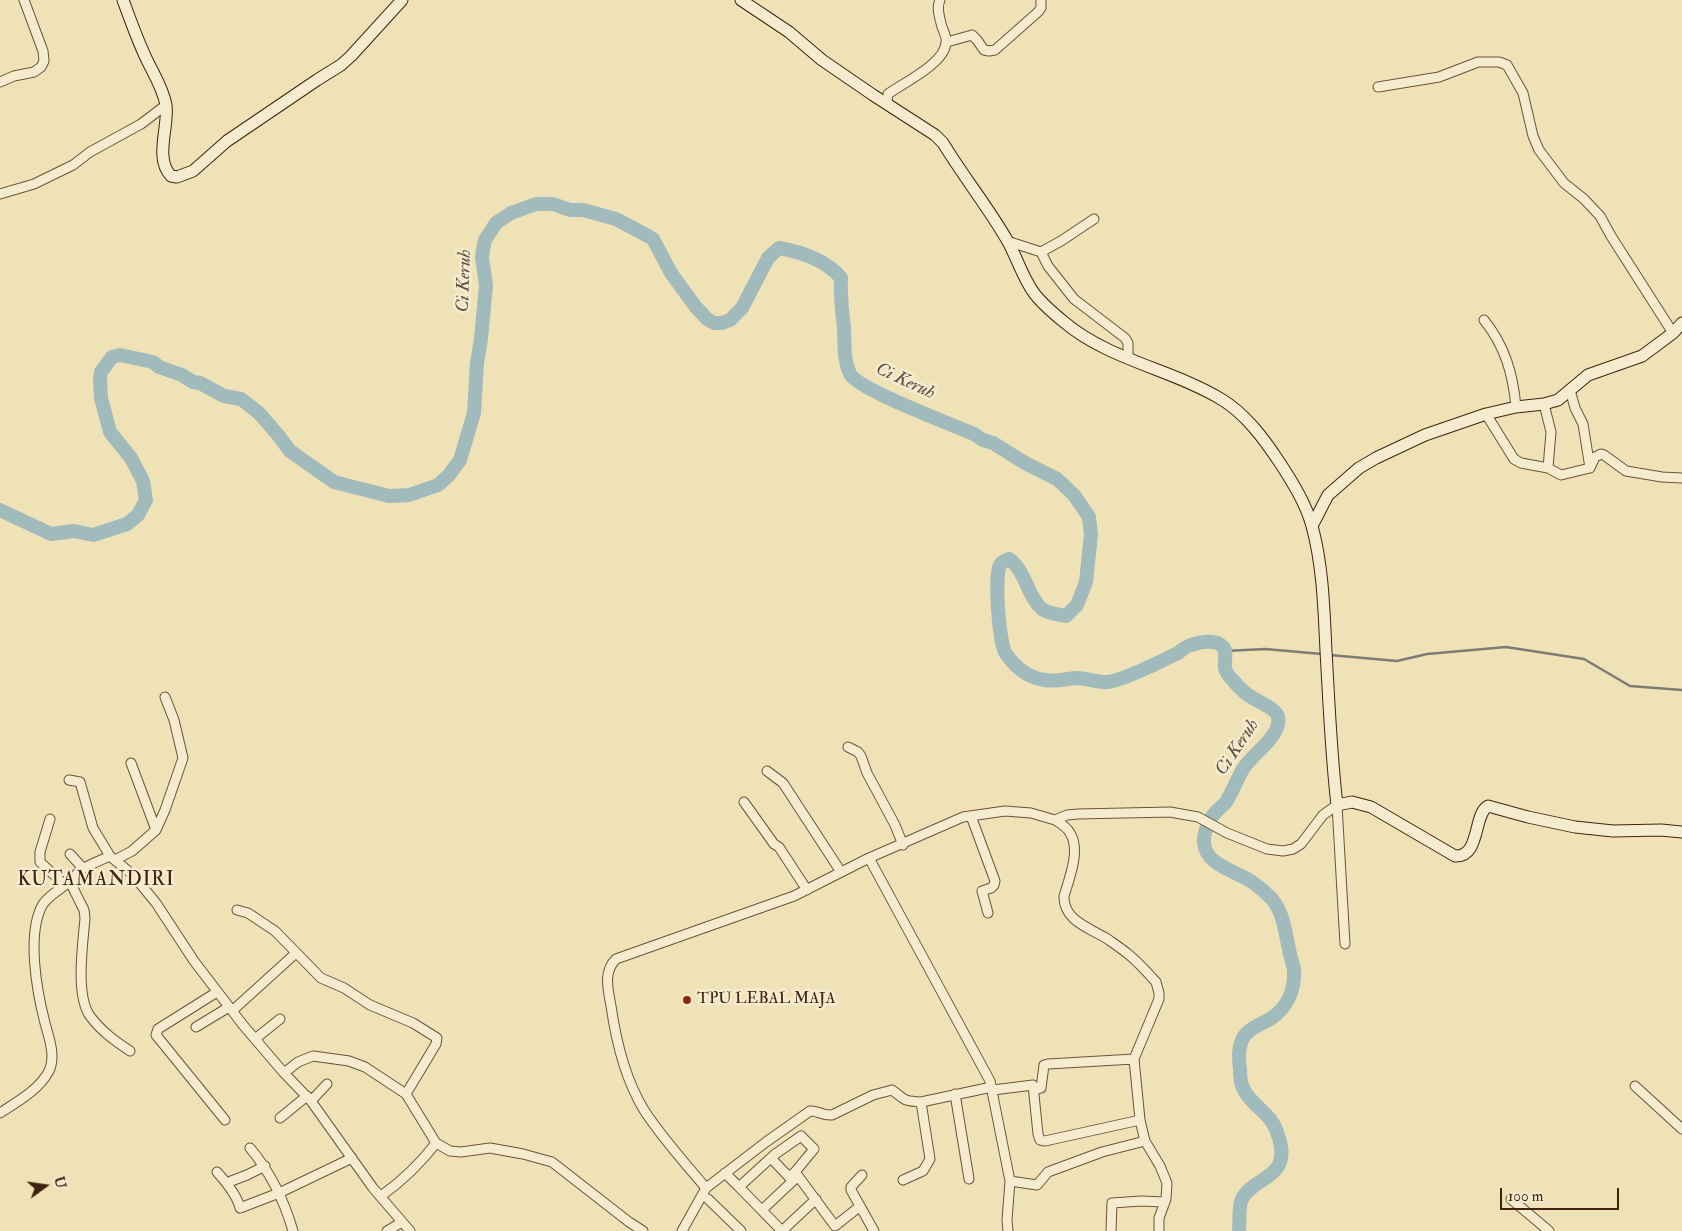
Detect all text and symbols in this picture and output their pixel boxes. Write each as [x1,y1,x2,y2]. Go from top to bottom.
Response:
water label: Ci Keruh [453,249,477,313]
water label: Ci Keruh [872,359,938,405]
water label: Ci Keruh [1211,716,1265,780]
district label: KUTAMANDIRI [16,870,176,892]
place label: TPU LEBAL MAJA [697,990,836,1010]
marker: TPU LEBAL MAJA [681,994,693,1006]
north arrow [20,1161,70,1211]
text: U [50,1174,70,1190]
scale bar [1502,1178,1621,1210]
text: 100 m [1508,1187,1543,1206]

